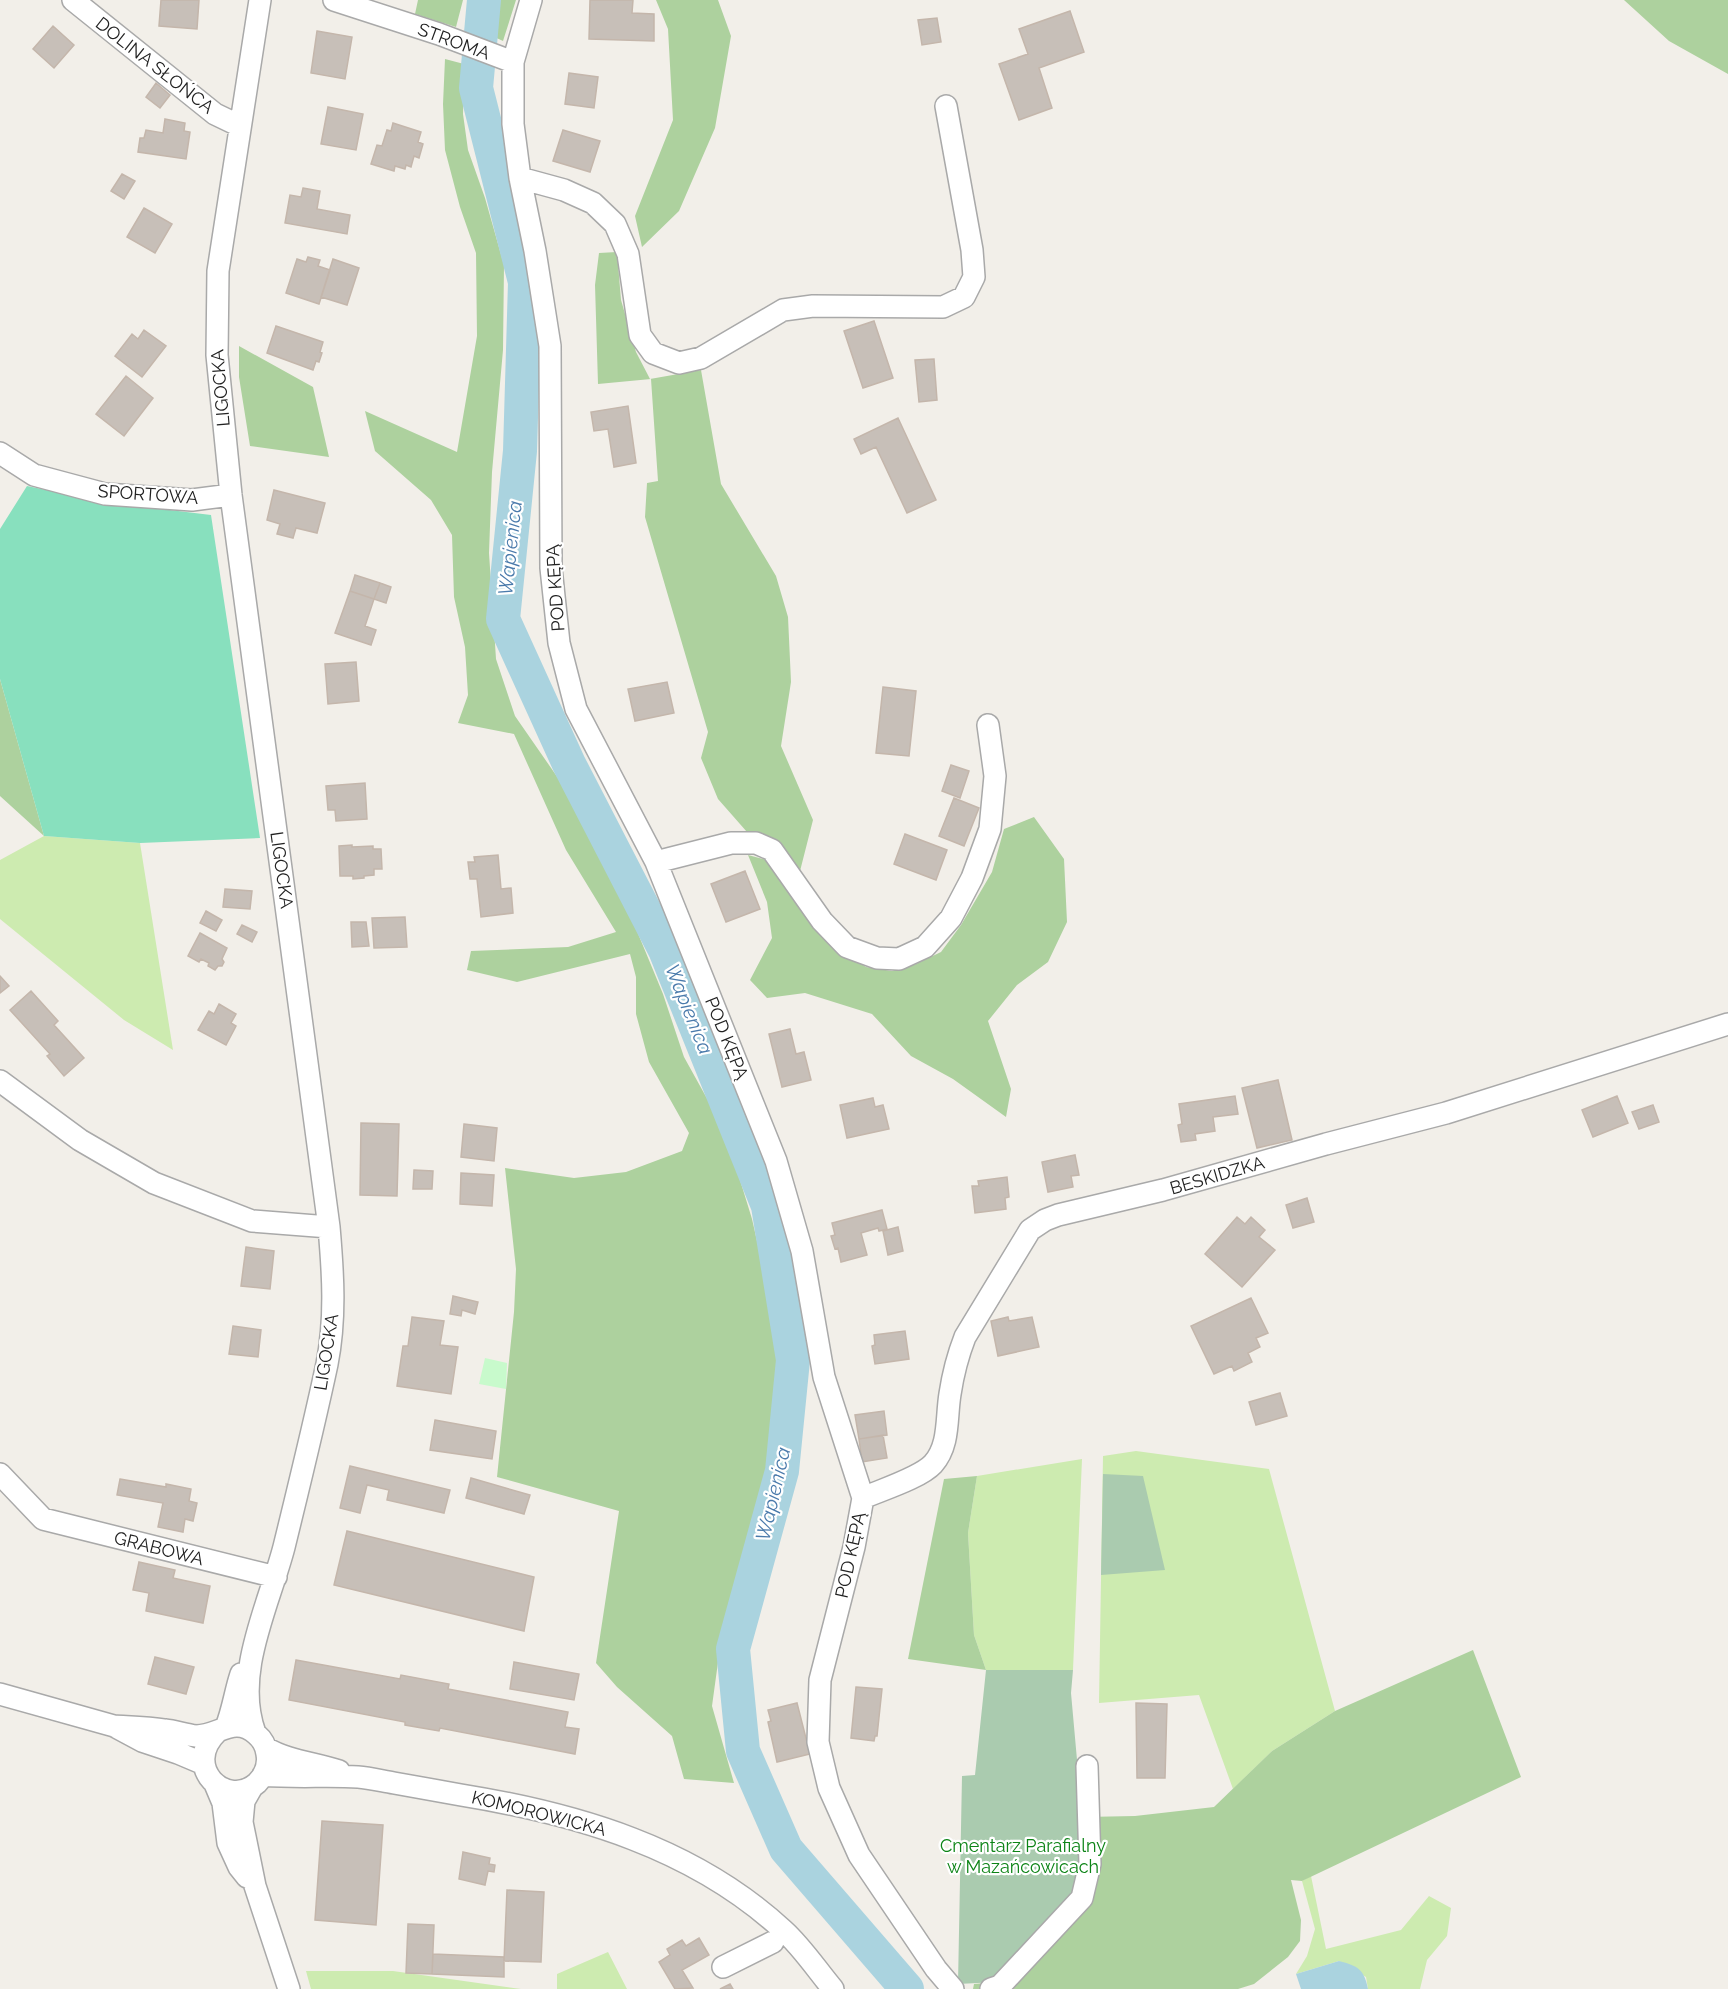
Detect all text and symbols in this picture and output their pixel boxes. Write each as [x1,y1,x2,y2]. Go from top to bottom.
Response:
street label: DOLINA SŁOŃCA [92,12,219,118]
street label: STROMA [415,18,493,64]
street label: LIGOCKA [206,348,234,428]
street label: SPORTOWA [97,480,199,508]
water label: Wapienica [493,499,527,597]
street label: POD KĘPĄ [541,544,569,632]
street label: LIGOCKA [266,830,298,910]
water label: Wapienica [660,960,718,1058]
street label: POD KĘPĄ [701,994,753,1082]
street label: BESKIDZKA [1167,1151,1267,1199]
street label: LIGOCKA [310,1312,342,1392]
water label: Wapienica [751,1445,795,1543]
street label: POD KĘPĄ [831,1510,869,1600]
street label: GRABOWA [112,1527,206,1569]
street label: KOMOROWICKA [470,1786,608,1840]
park label: Cmentarz Parafialny w Mazańcowicach [940,1835,1106,1877]

